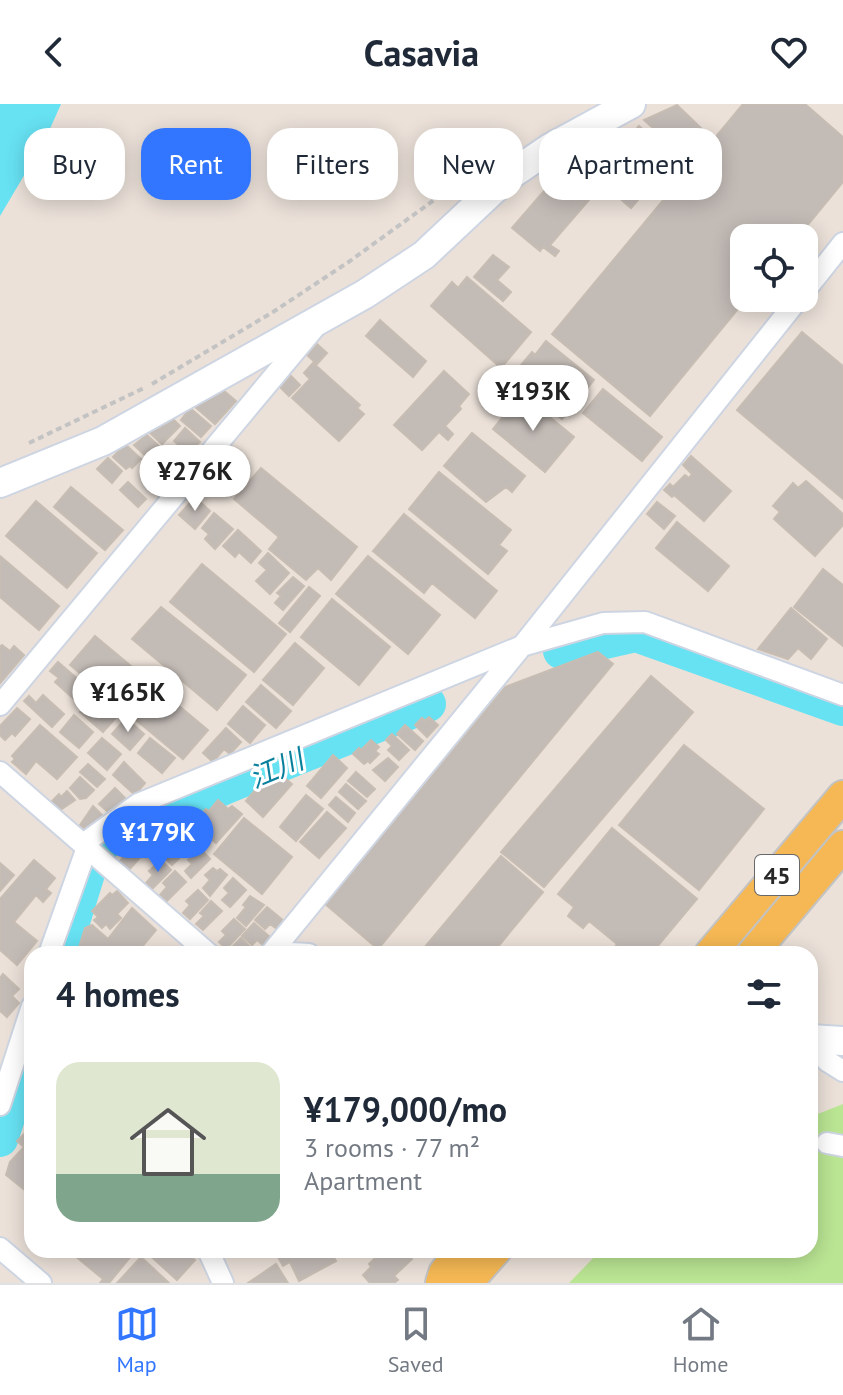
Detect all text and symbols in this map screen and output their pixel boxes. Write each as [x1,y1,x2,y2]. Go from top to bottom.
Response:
text: Casavia [364,29,479,76]
icon: back [32,30,76,74]
icon: heart [767,30,811,74]
chip: Buy [24,128,125,200]
chip: Rent [141,128,251,200]
chip: Filters [267,128,398,200]
chip: New [414,128,523,200]
chip: Apartment [539,128,722,200]
map controls [730,224,818,312]
button: locate [730,224,818,312]
pin: ¥193K [477,365,589,433]
text: ¥193K [495,374,571,407]
pin: ¥276K [139,445,251,513]
text: ¥276K [157,454,233,487]
pin: ¥165K [72,666,184,734]
text: ¥165K [90,675,166,708]
water label: 江川 [243,739,312,796]
pin: ¥179K [102,806,214,874]
text: ¥179K [120,815,196,848]
road number: 45 [755,855,799,895]
text: 4 homes [56,972,180,1016]
icon: filters [742,972,786,1016]
text: ¥179,000/mo [304,1087,507,1131]
icon: home [120,1094,216,1190]
text: 3 rooms · 77 m² [304,1131,480,1164]
text: Apartment [304,1164,422,1197]
tab: Map [115,1302,159,1378]
tab: Saved [388,1302,444,1378]
tab: Home [673,1302,728,1378]

